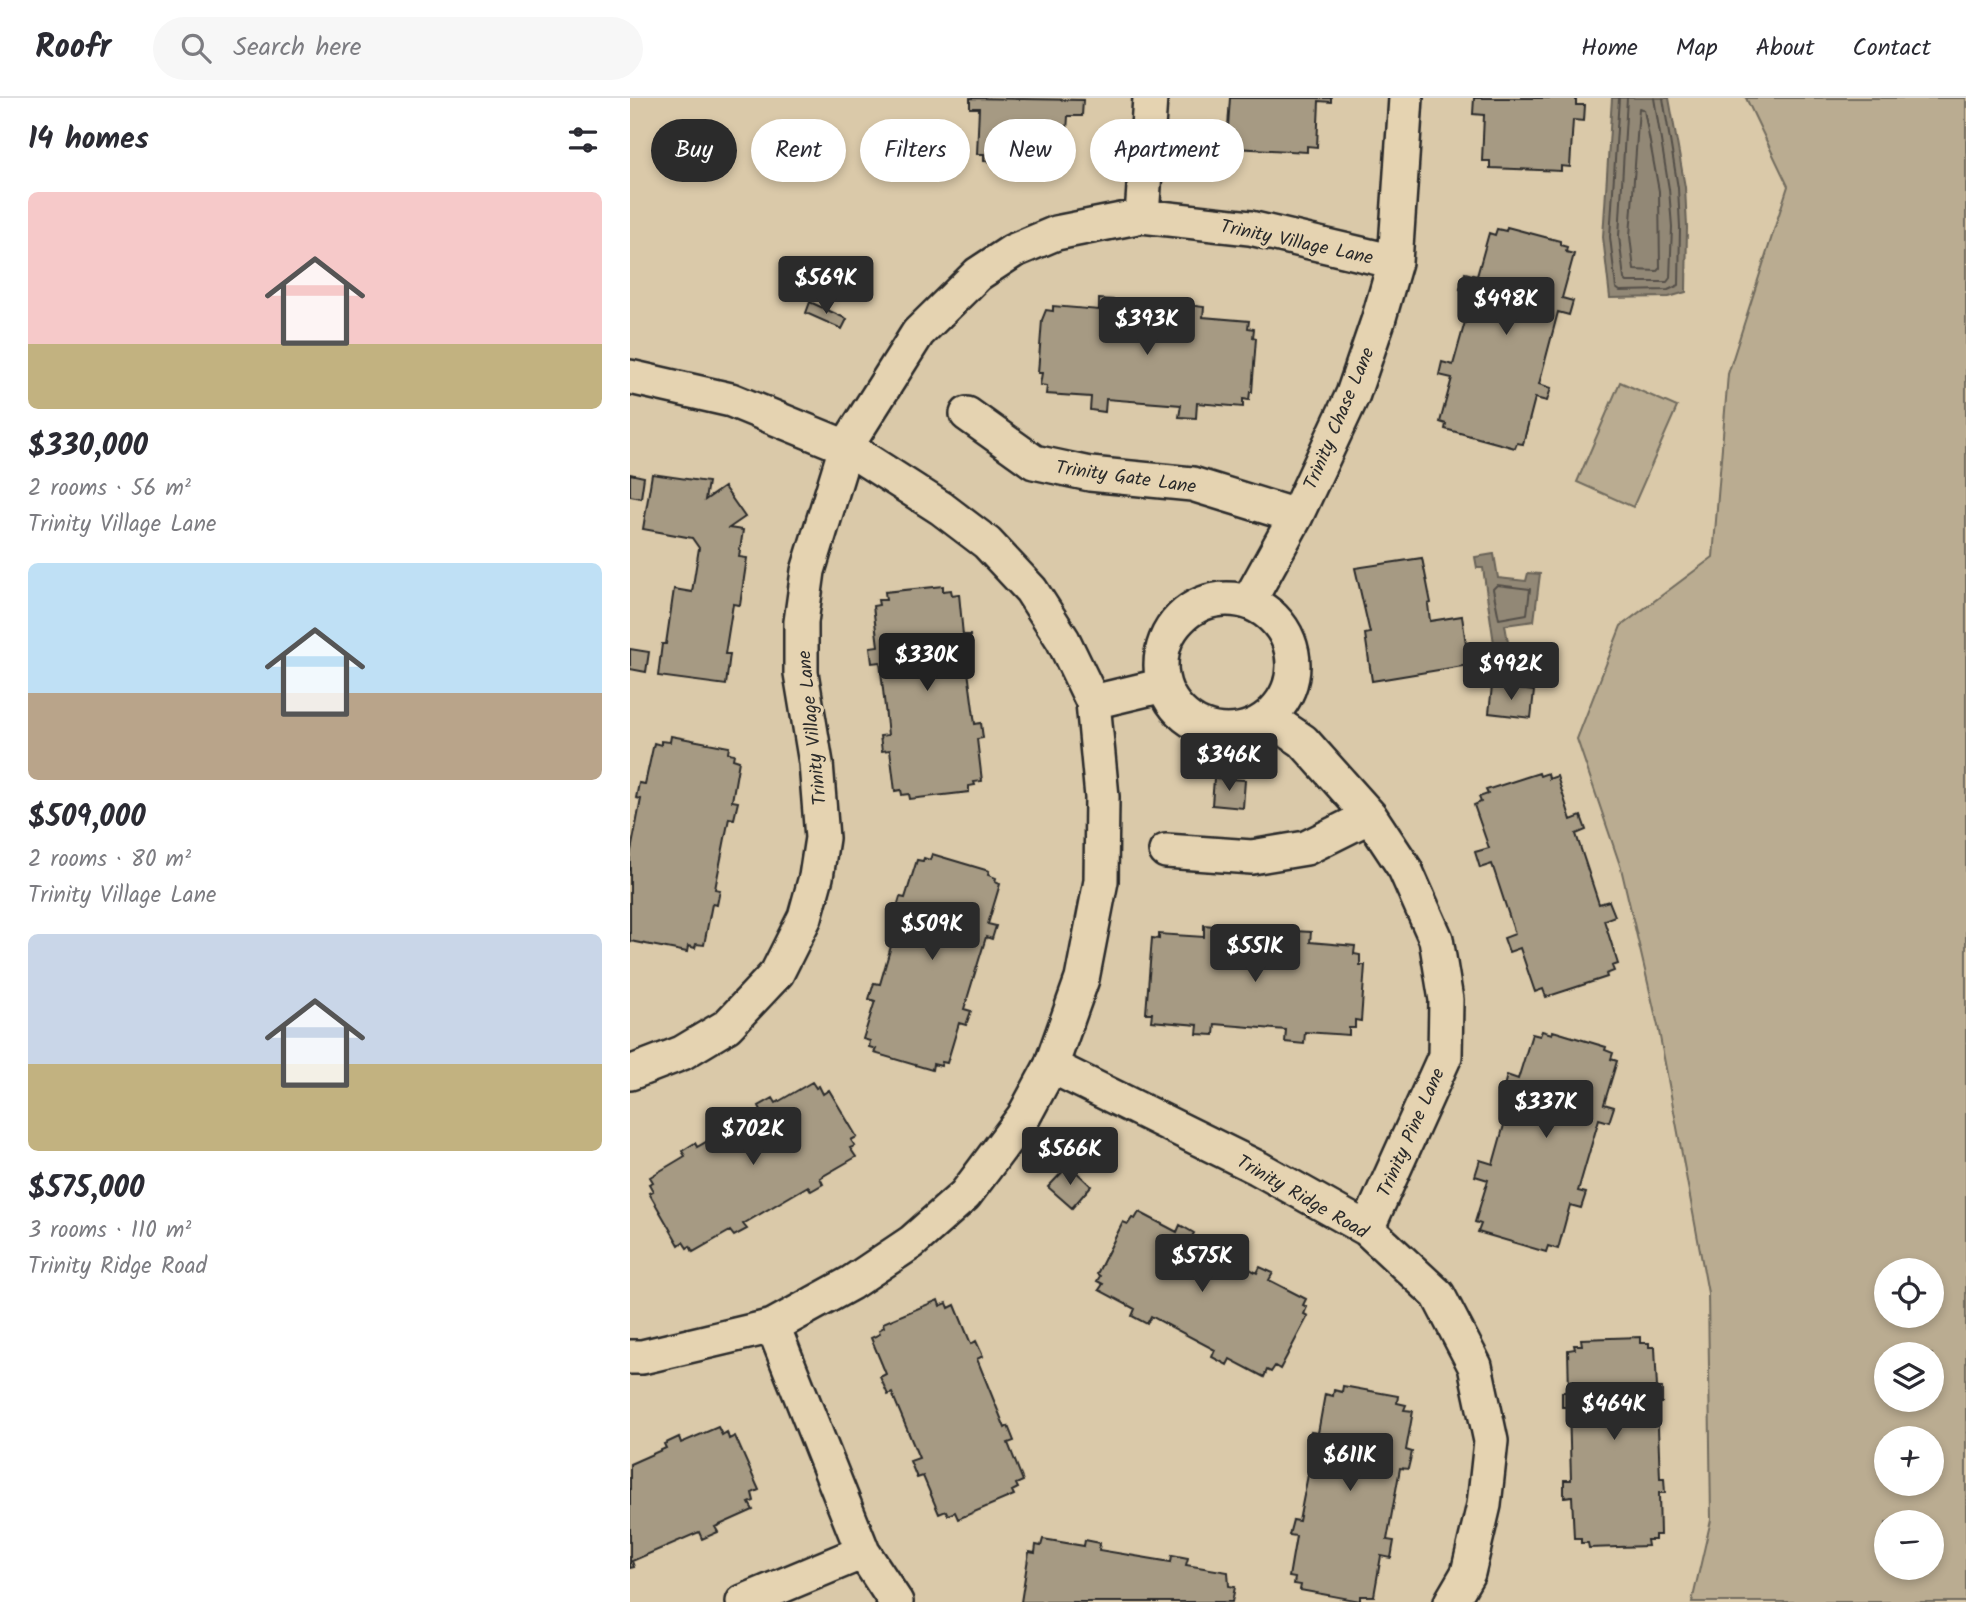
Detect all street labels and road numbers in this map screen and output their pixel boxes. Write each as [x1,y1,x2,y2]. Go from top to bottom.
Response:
street label: Trinity Village Lane [1217,212,1376,274]
street label: Trinity Chase Lane [1296,342,1384,495]
street label: Trinity Gate Lane [1054,453,1198,503]
street label: Trinity Village Lane [790,648,836,807]
street label: Trinity Pine Lane [1370,1063,1454,1202]
street label: Trinity Ridge Road [1230,1148,1374,1248]

